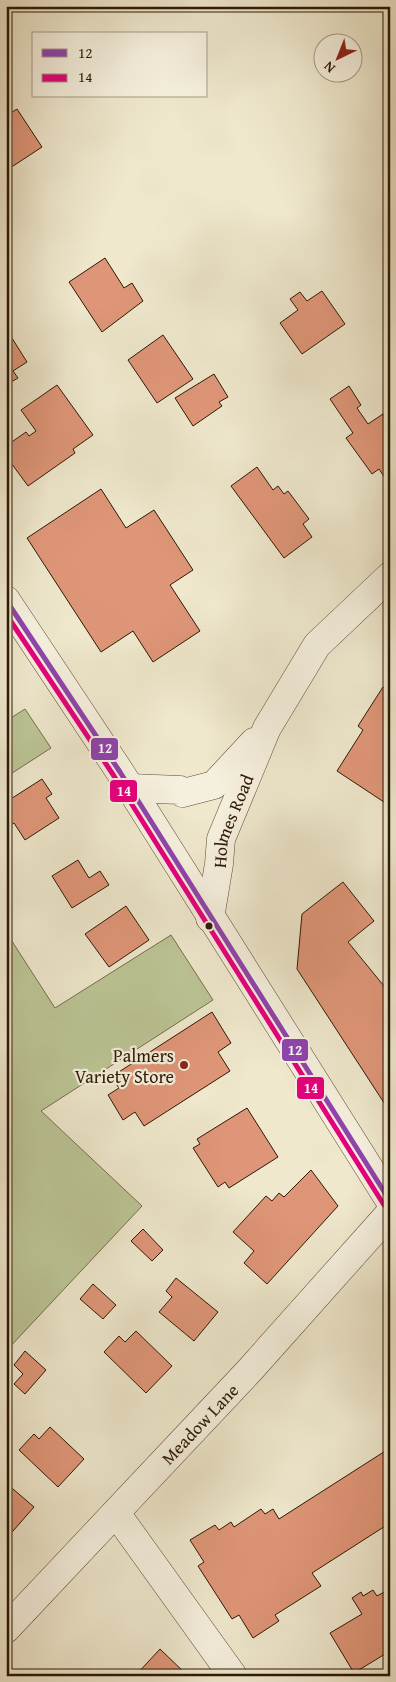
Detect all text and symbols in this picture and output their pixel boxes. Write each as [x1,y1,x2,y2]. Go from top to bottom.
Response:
legend [32,32,208,98]
north arrow [314,32,364,82]
text: 12 [78,42,92,63]
text: N [318,57,339,78]
text: 14 [78,66,92,87]
line badge: 12 [90,737,119,761]
text: 12 [98,738,112,758]
street label: Holmes Road [205,769,260,869]
line badge: 14 [109,779,138,803]
text: 14 [117,781,131,801]
unlabelled marker [204,921,214,931]
line badge: 12 [281,1038,309,1062]
text: 12 [288,1040,302,1060]
place label: Palmers Variety Store [75,1042,174,1090]
marker: Palmers Variety Store [178,1059,190,1071]
line badge: 14 [296,1076,325,1100]
text: 14 [304,1078,318,1098]
street label: Meadow Lane [154,1377,244,1470]

